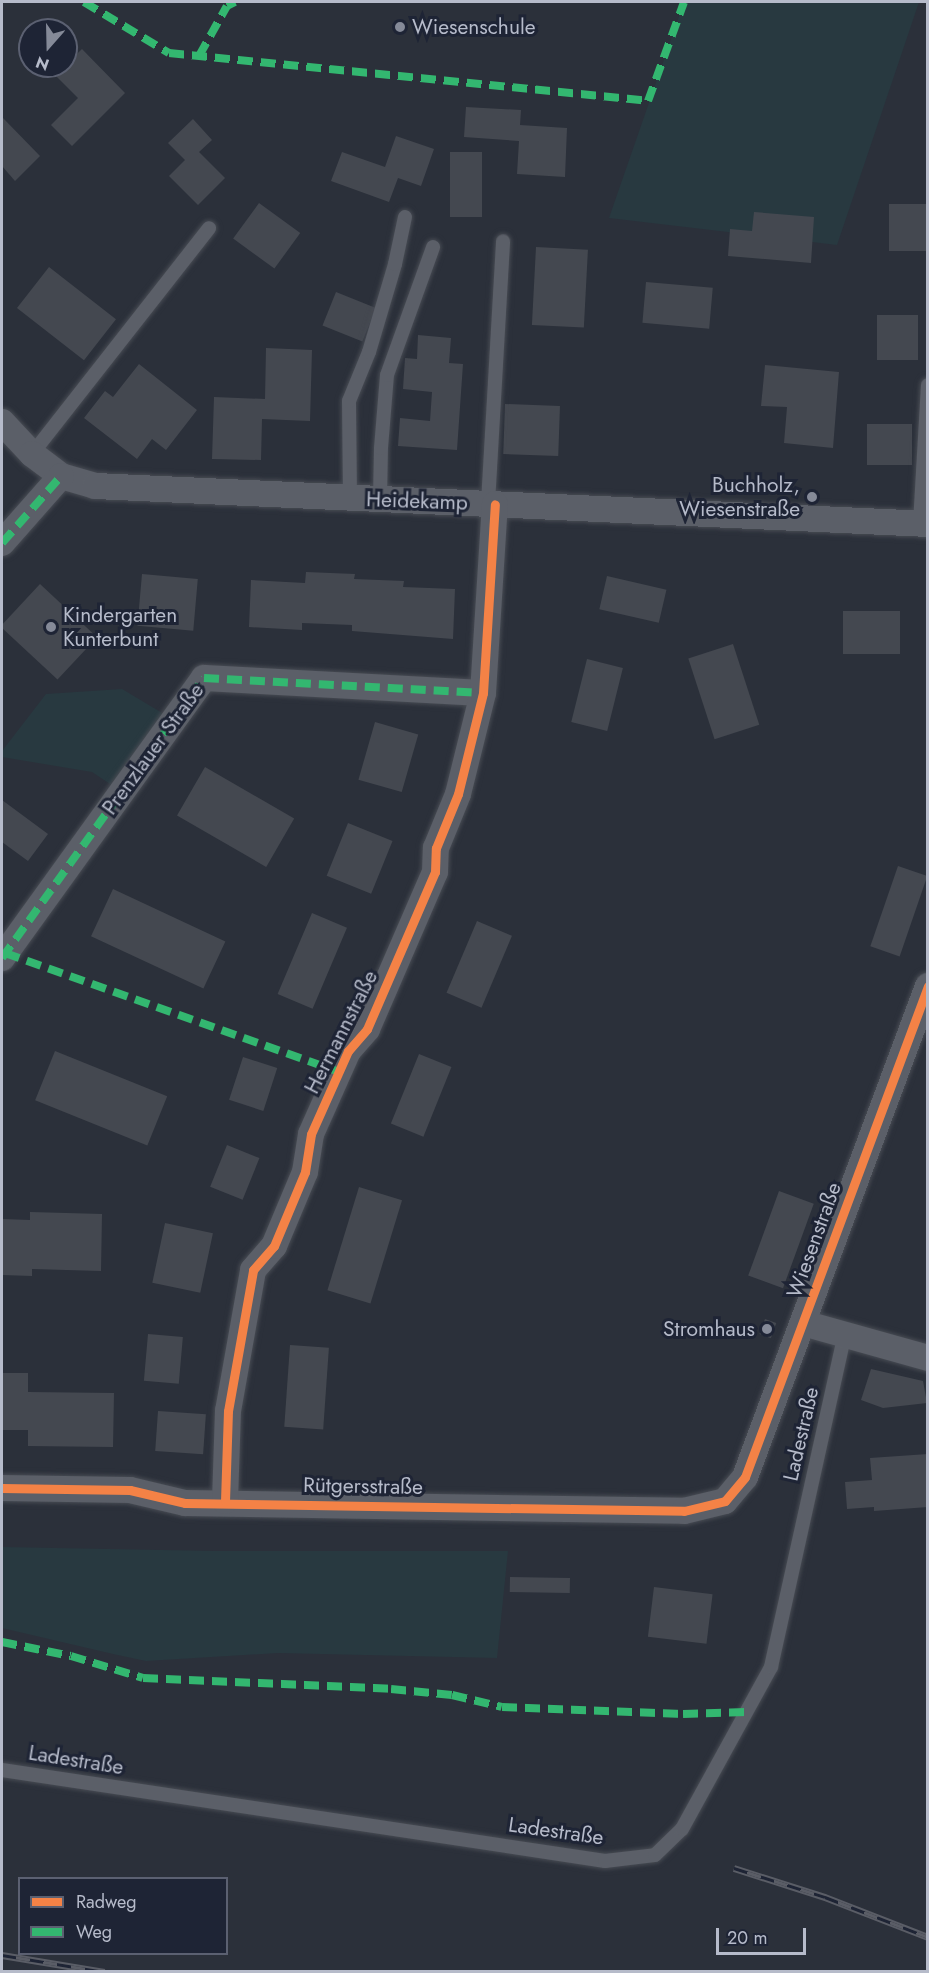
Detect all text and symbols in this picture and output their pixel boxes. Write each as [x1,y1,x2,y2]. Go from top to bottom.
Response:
place label: Wiesenschule [412,14,536,40]
north arrow [18,18,78,78]
marker: Wiesenschule [393,20,407,34]
text: N [32,51,52,76]
place label: Buchholz, Wiesenstraße [679,472,800,522]
street label: Heidekamp [366,487,468,515]
marker: Buchholz, Wiesenstraße [805,490,819,504]
place label: Kindergarten Kunterbunt [63,602,177,652]
marker: Kindergarten Kunterbunt [44,620,58,634]
street label: Prenzlauer Straße [97,678,209,820]
street label: Hermannstraße [299,966,383,1098]
street label: Wiesenstraße [781,1179,847,1301]
place label: Stromhaus [663,1316,755,1342]
marker: Stromhaus [760,1322,774,1336]
street label: Ladestraße [778,1384,824,1484]
street label: Rütgersstraße [303,1472,423,1500]
street label: Ladestraße [27,1740,125,1780]
street label: Ladestraße [507,1812,605,1850]
legend [18,1877,228,1955]
text: Radweg [76,1889,137,1915]
scale bar [719,1916,809,1954]
text: Weg [76,1919,112,1945]
text: 20 m [727,1925,767,1951]

